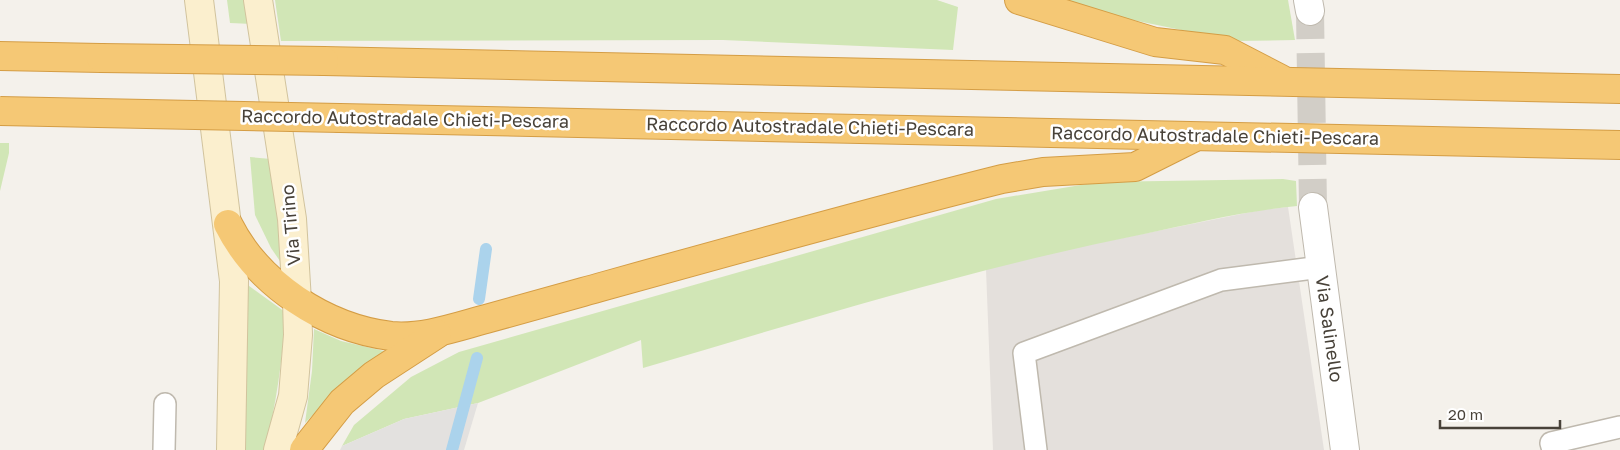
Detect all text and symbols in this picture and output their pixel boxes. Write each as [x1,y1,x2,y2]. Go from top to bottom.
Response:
street label: Raccordo Autostradale Chieti-Pescara [241,104,569,132]
street label: Raccordo Autostradale Chieti-Pescara [646,112,974,140]
street label: Raccordo Autostradale Chieti-Pescara [1051,121,1379,149]
street label: Via Tirino [276,184,305,267]
street label: Via Salinello [1312,274,1348,384]
scale bar [1440,398,1560,430]
text: 20 m [1448,405,1483,423]

